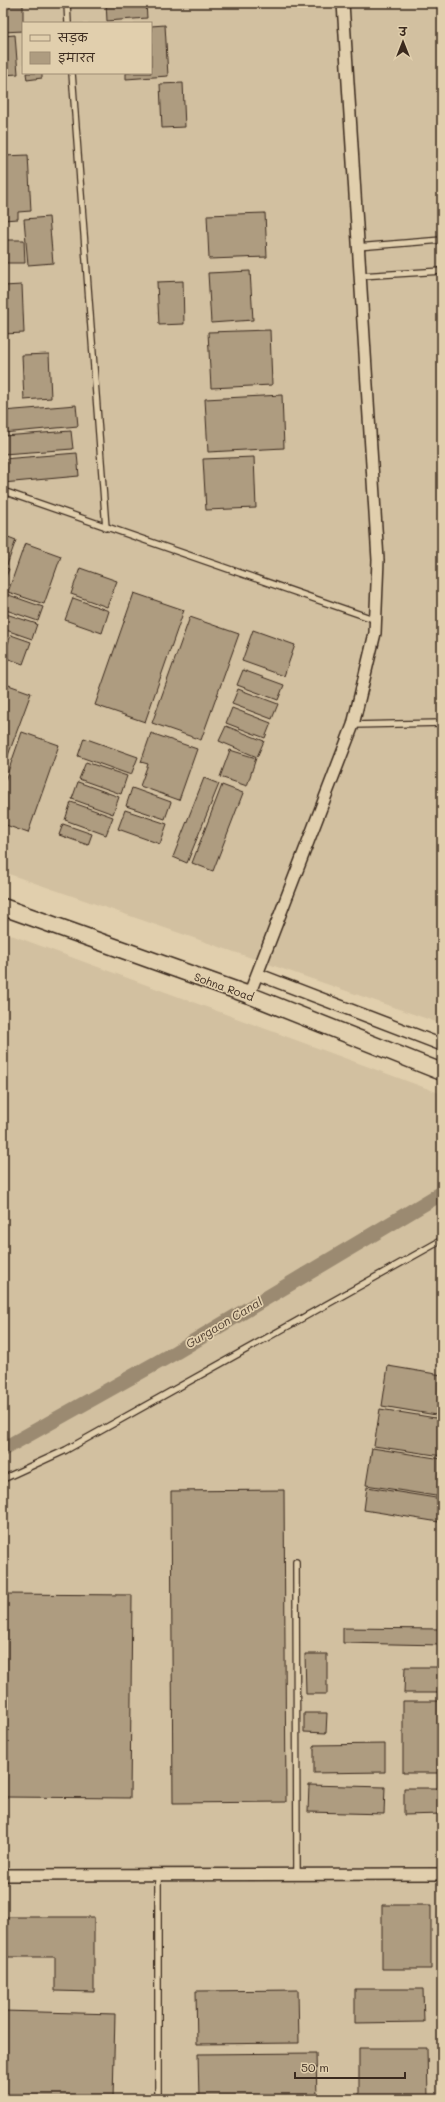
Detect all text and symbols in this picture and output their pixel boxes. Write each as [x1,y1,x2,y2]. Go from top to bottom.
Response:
legend [22,22,152,74]
north arrow [383,22,423,62]
text: उ [398,24,408,39]
text: सड़क [57,29,89,46]
text: इमारत [58,49,96,65]
street label: Sohna Road [192,969,256,1004]
water label: Gurgaon Canal [182,1293,265,1351]
scale bar [295,2054,405,2080]
text: 50 m [301,2059,329,2075]

